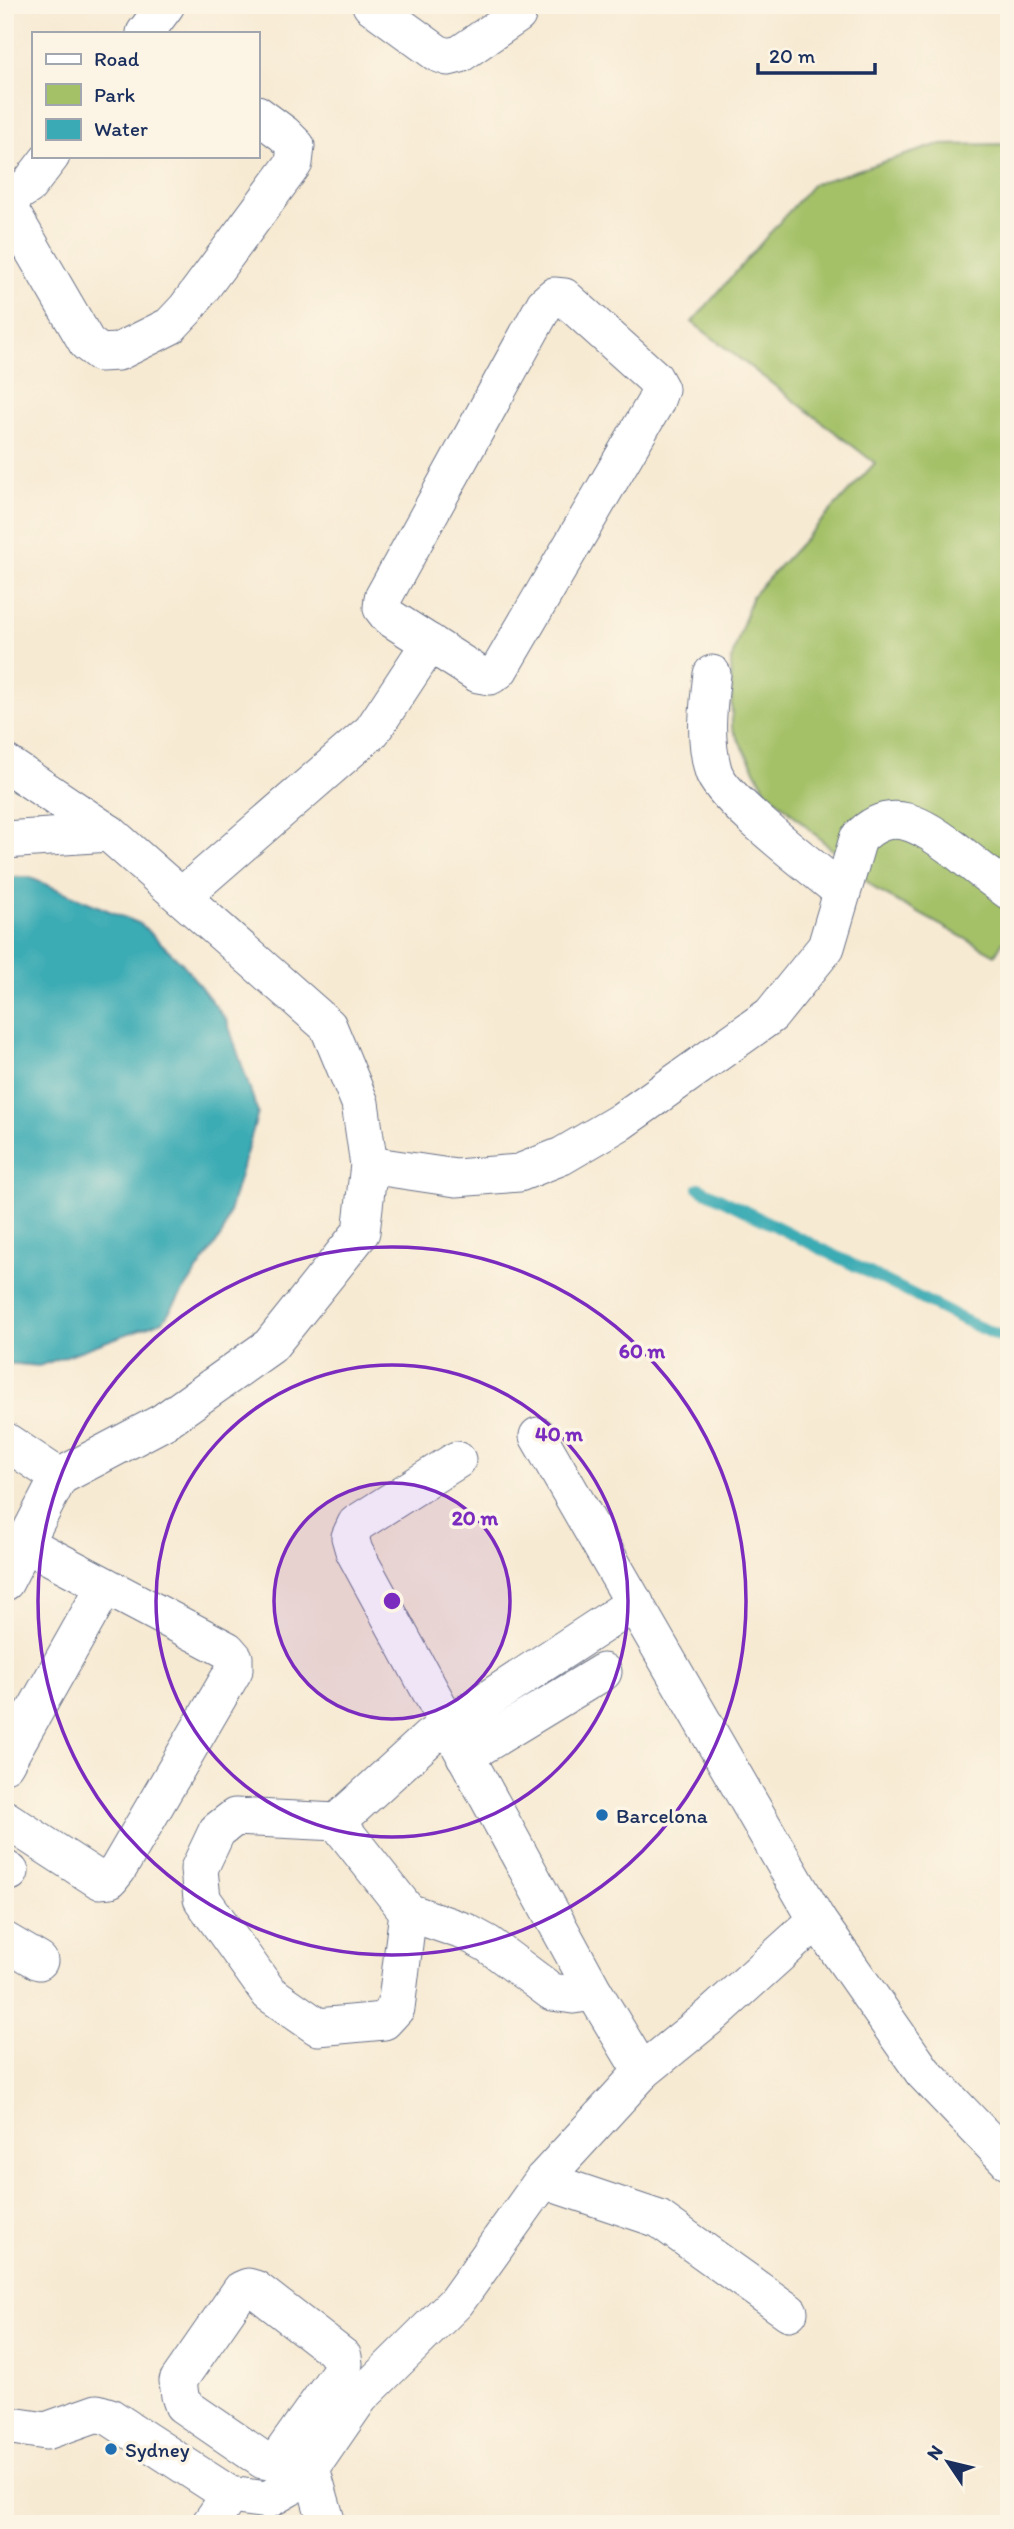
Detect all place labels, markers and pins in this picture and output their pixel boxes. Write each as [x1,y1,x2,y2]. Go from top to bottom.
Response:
centre of rings [380,1589,404,1613]
place label: Barcelona [616,1803,708,1828]
marker: Barcelona [594,1807,610,1823]
place label: Sydney [125,2437,190,2462]
marker: Sydney [103,2441,119,2457]

